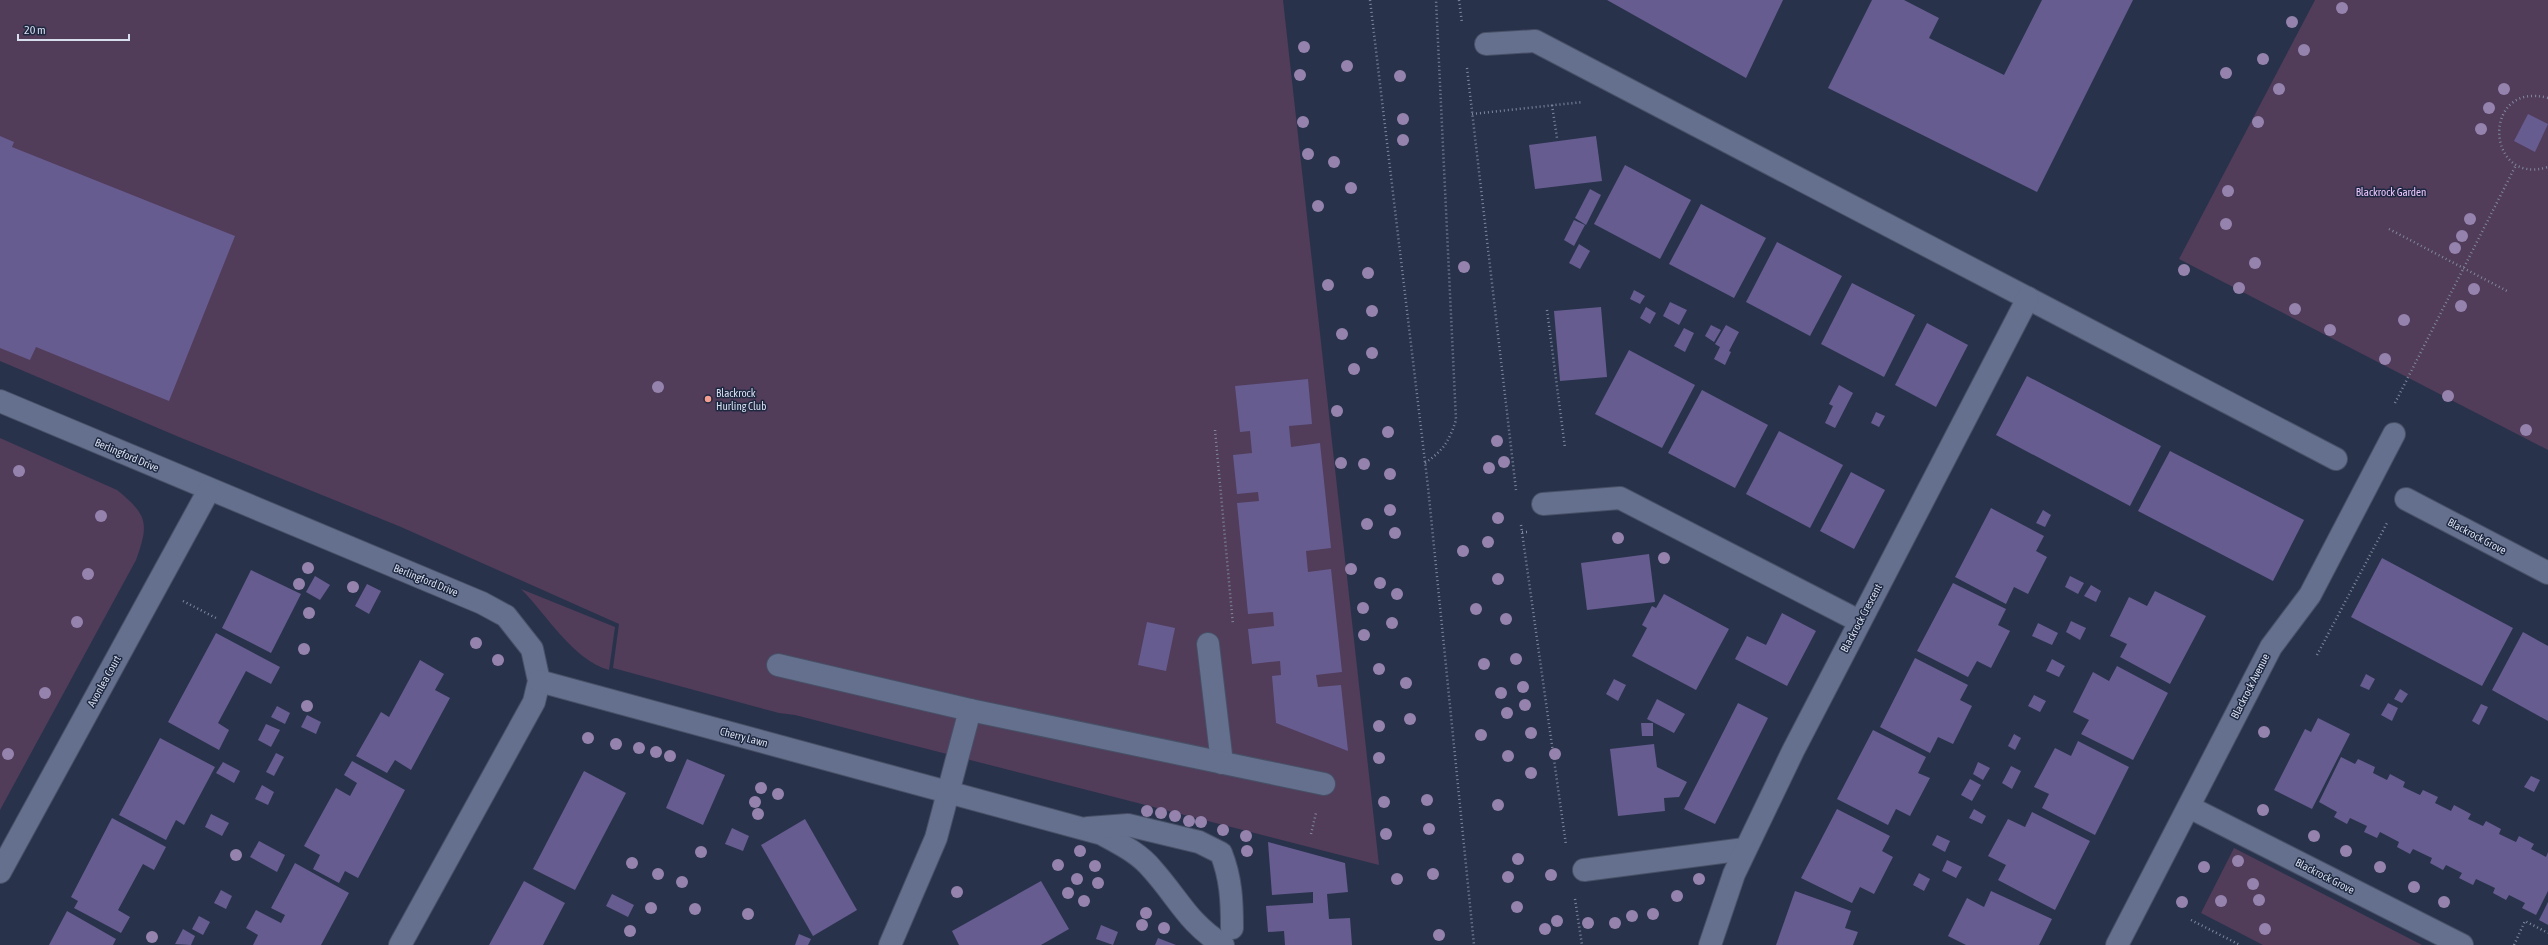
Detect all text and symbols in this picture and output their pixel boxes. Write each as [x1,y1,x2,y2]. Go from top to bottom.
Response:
scale bar [18,16,129,42]
text: 20 m [24,23,46,37]
park label: Blackrock Garden [2356,186,2426,198]
place label: Blackrock Hurling Club [716,387,766,412]
marker: Blackrock Hurling Club [703,394,713,404]
street label: Berlingford Drive [93,436,161,474]
street label: Blackrock Grove [2446,516,2508,556]
street label: Berlingford Drive [392,562,460,598]
street label: Blackrock Crescent [1838,582,1884,654]
street label: Blackrock Avenue [2228,651,2272,721]
street label: Avonlea Court [85,653,123,709]
street label: Cherry Lawn [719,725,769,749]
street label: Blackrock Grove [2294,856,2356,896]

